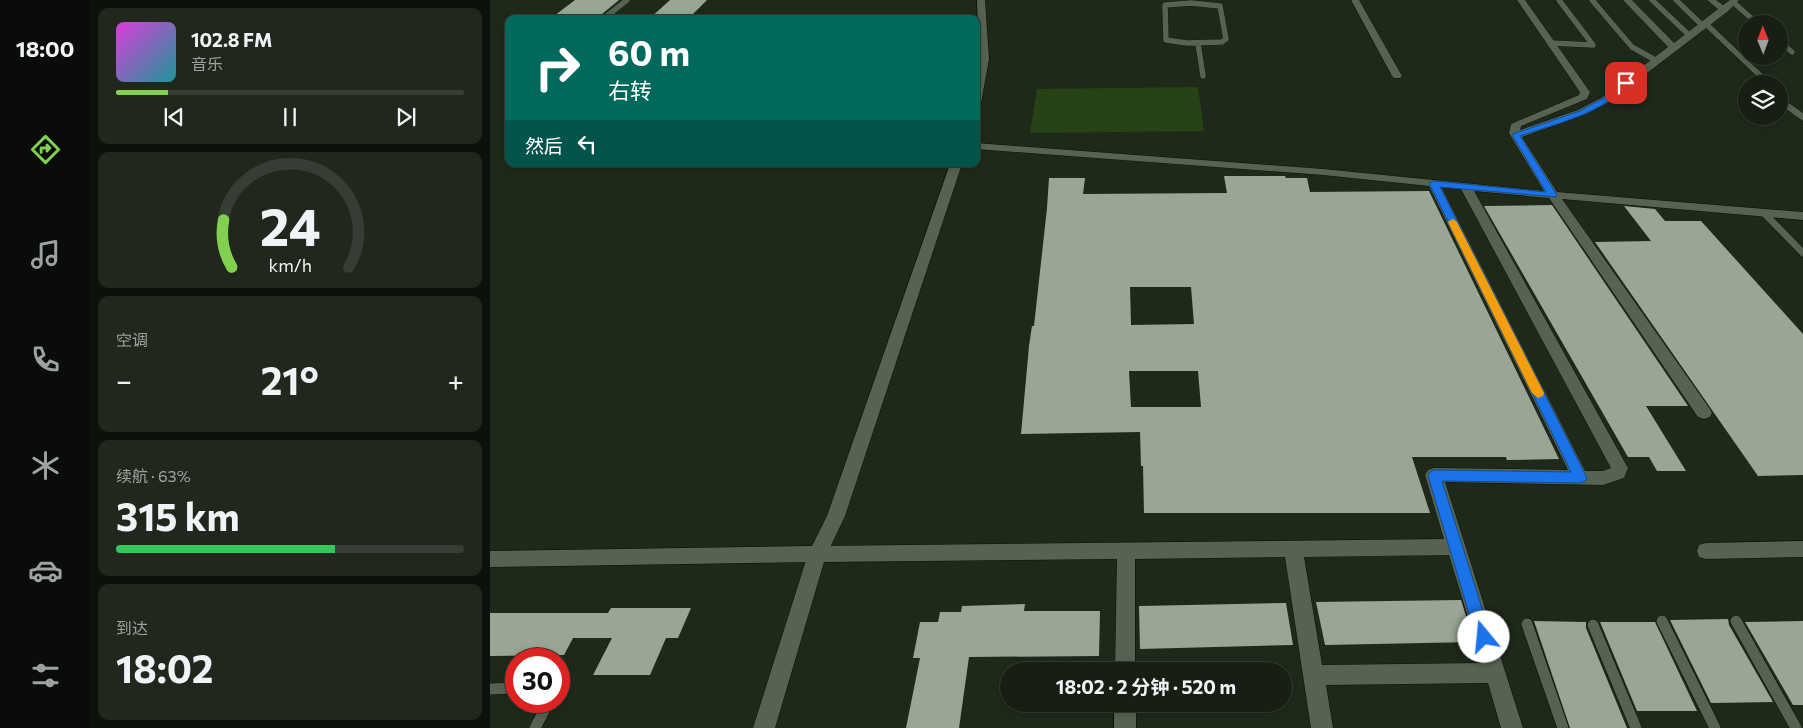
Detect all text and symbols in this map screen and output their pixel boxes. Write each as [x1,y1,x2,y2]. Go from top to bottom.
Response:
north arrow [1738,15,1788,65]
map controls [1738,15,1788,125]
text: 102.8 FM [191,28,272,51]
text: 60 m [608,30,690,73]
text: 18:00 [16,35,74,62]
icon: right [525,35,590,100]
text: 音乐 [191,54,223,73]
pin [1605,62,1647,104]
icon: arrive [1612,69,1640,97]
button: layers [1738,75,1788,125]
text: 右转 [608,77,652,104]
icon: previous [160,103,188,131]
icon: pause [276,103,304,131]
icon: next [392,103,420,131]
icon: left [573,130,601,158]
icon: directions [28,132,63,167]
text: 然后 [525,134,563,157]
text: 24 [260,193,320,257]
icon: music [28,237,63,272]
text: km/h [268,254,312,276]
text: 空调 [116,330,148,349]
icon: phone [28,342,63,377]
text: 21° [261,356,319,403]
text: − [116,363,132,397]
text: + [448,363,464,397]
icon: climate [28,448,63,483]
text: 续航 · 63% [116,466,191,485]
text: 315 km [116,492,240,539]
icon: car [28,553,63,588]
position arrow [1457,610,1509,662]
text: 到达 [116,618,148,637]
text: 18:02 [116,644,213,691]
speed limit sign: 30 [505,648,570,713]
icon: filters [28,658,63,693]
text: 18:02 · 2 分钟 · 520 m [1056,675,1236,698]

